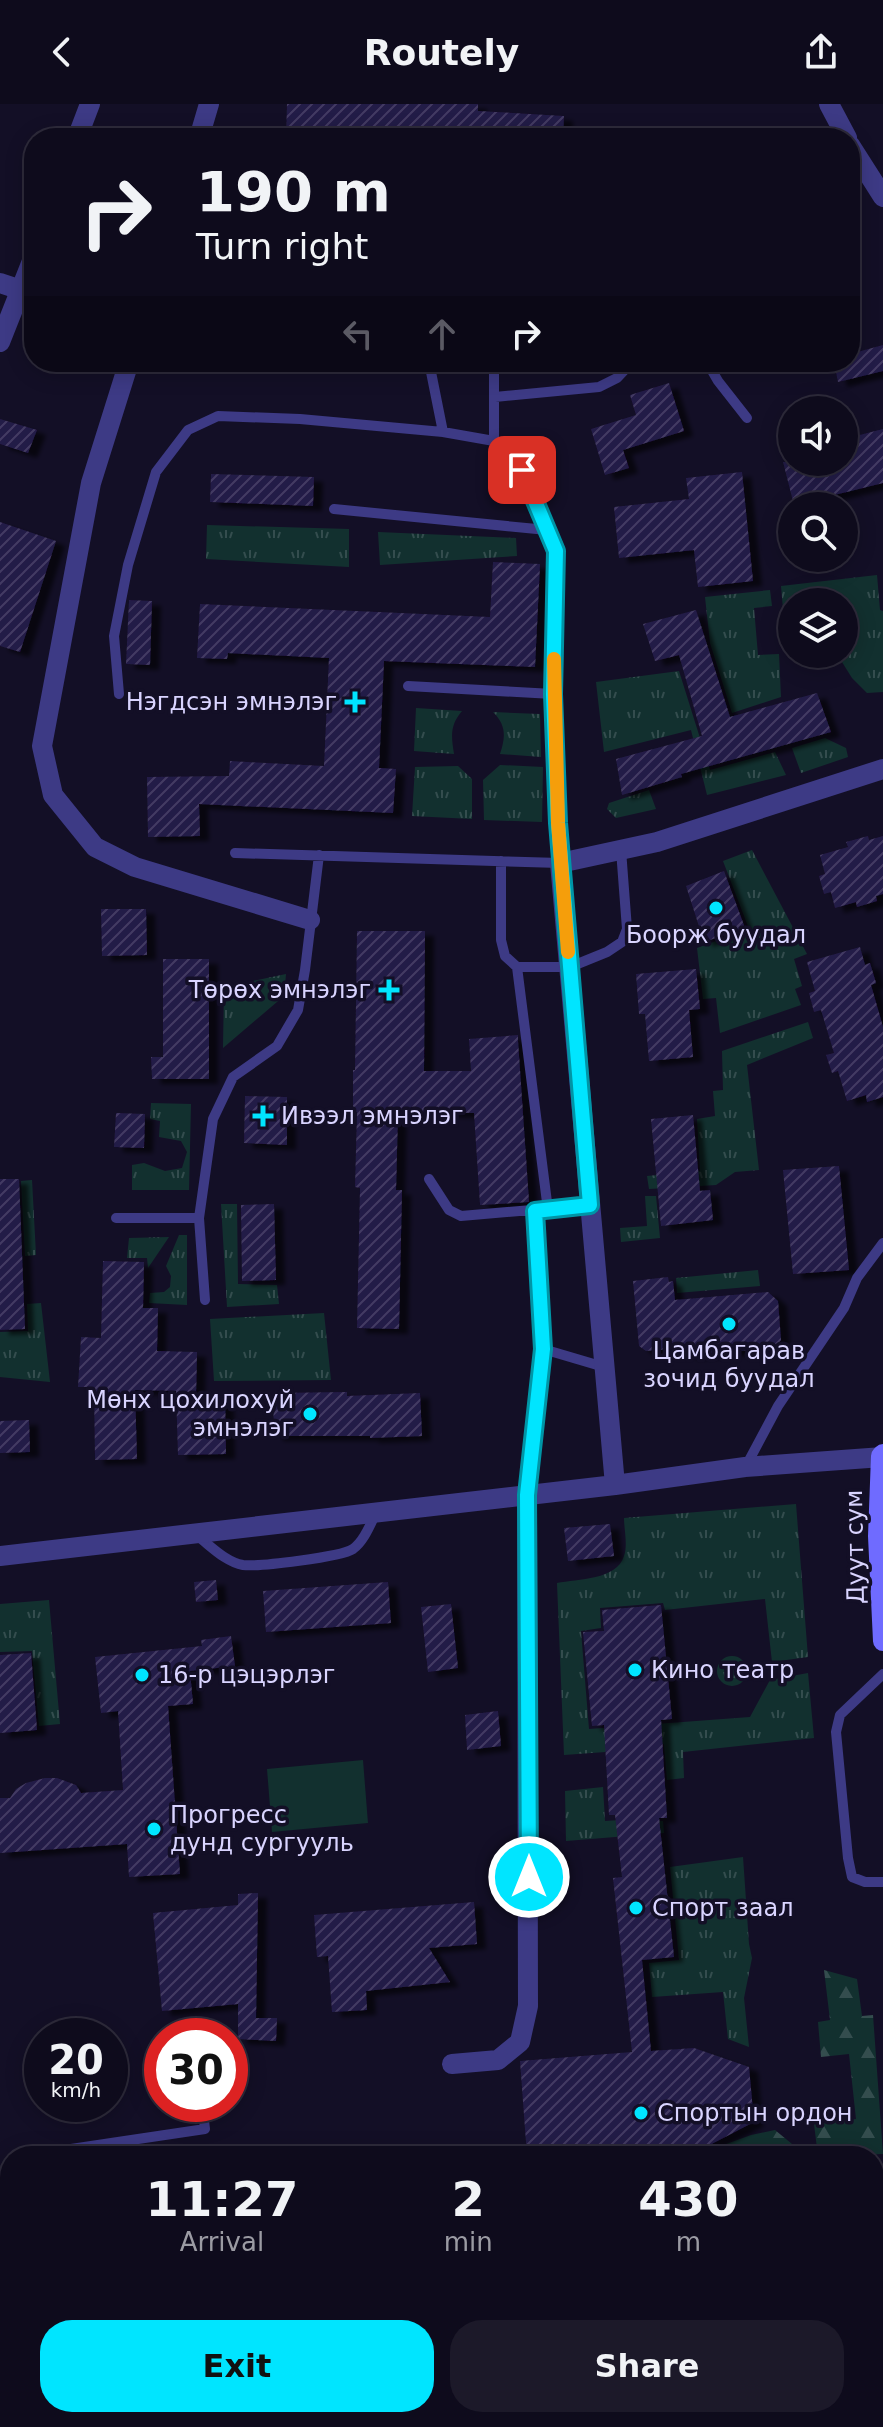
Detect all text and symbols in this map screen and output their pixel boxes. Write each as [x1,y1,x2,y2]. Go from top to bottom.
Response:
icon: back [40,30,84,74]
icon: share [799,30,843,74]
text: Routely [364,32,519,73]
text: 190 m [196,159,391,224]
icon: right [64,160,168,264]
text: Turn right [196,226,368,267]
icon: left [336,312,380,356]
icon: ahead [420,312,464,356]
icon: right [504,312,548,356]
map controls [778,396,858,668]
button: sound [778,396,858,476]
pin [488,436,556,504]
icon: arrive [500,448,544,492]
button: search [778,492,858,572]
button: layers [778,588,858,668]
place label: Нэгдсэн эмнэлэг [126,688,337,716]
marker: Нэгдсэн эмнэлэг [344,691,366,713]
marker: Боорж буудал [707,899,725,917]
place label: Боорж буудал [626,921,806,949]
place label: Төрөх эмнэлэг [188,976,371,1004]
marker: Төрөх эмнэлэг [378,979,400,1001]
place label: Ивээл эмнэлэг [281,1102,464,1130]
marker: Ивээл эмнэлэг [252,1105,274,1127]
marker: Цамбагарав зочид буудал [720,1315,738,1333]
place label: Цамбагарав зочид буудал [643,1337,815,1393]
place label: Мөнх цохилохуй эмнэлэг [86,1386,294,1442]
marker: Мөнх цохилохуй эмнэлэг [301,1405,319,1423]
street label: Дуут сум [840,1490,870,1604]
place label: Кино театр [651,1656,794,1684]
place label: 16-р цэцэрлэг [158,1661,335,1689]
marker: Кино театр [626,1661,644,1679]
marker: 16-р цэцэрлэг [133,1666,151,1684]
place label: Прогресс дунд сургууль [170,1801,354,1857]
marker: Прогресс дунд сургууль [145,1820,163,1838]
position arrow [487,1835,571,1919]
place label: Спорт заал [652,1894,794,1922]
marker: Спорт заал [627,1899,645,1917]
speed limit sign: 30 [144,2018,248,2122]
text: 20 [48,2037,104,2083]
text: km/h [51,2078,101,2102]
place label: Спортын ордон [657,2099,853,2127]
marker: Спортын ордон [632,2104,650,2122]
text: 11:27 [145,2171,298,2227]
text: 2 [452,2171,485,2227]
text: 430 [638,2171,738,2227]
text: Arrival [180,2227,264,2257]
text: min [444,2227,493,2257]
text: m [676,2227,701,2257]
button: Exit [40,2320,434,2412]
button: Share [450,2320,844,2412]

